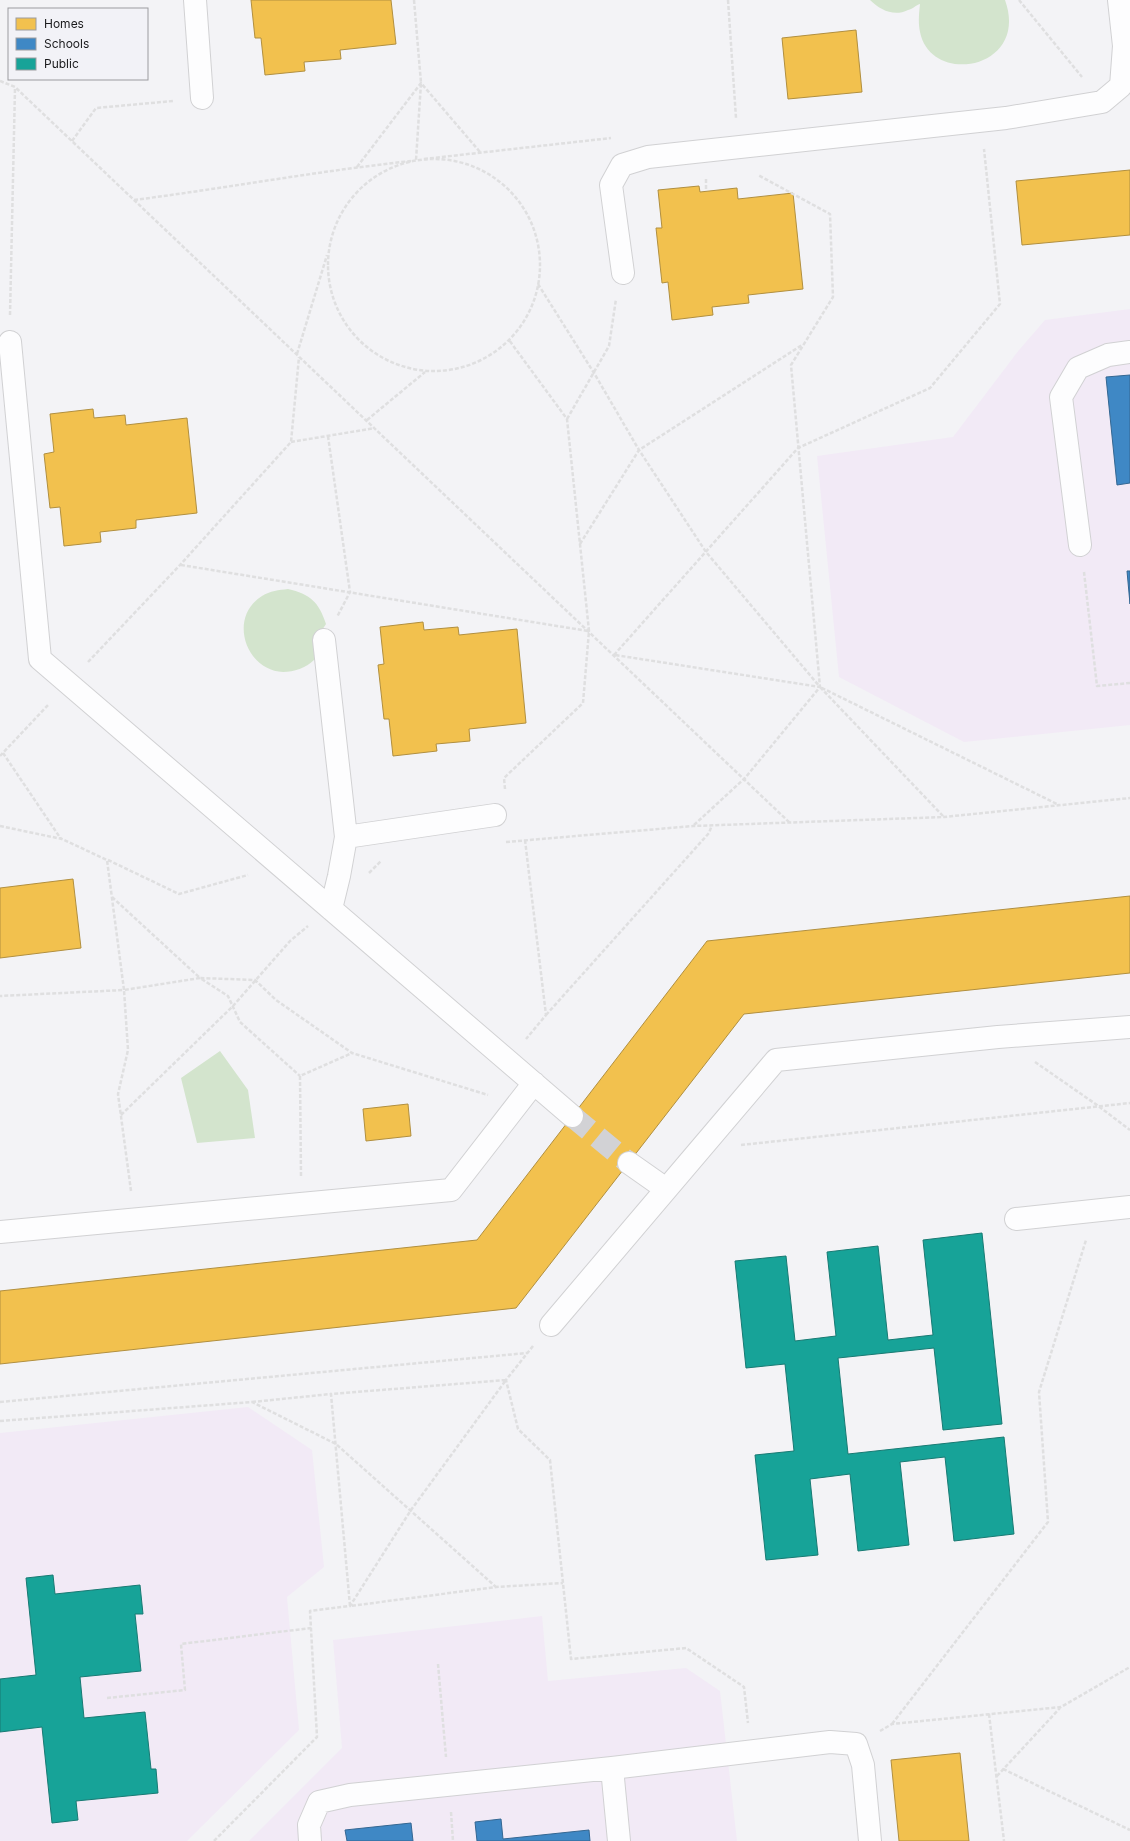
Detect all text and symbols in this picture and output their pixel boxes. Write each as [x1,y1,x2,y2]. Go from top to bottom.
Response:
legend [8,8,148,80]
text: Homes [44,16,84,31]
text: Schools [44,36,89,51]
text: Public [44,56,79,71]

